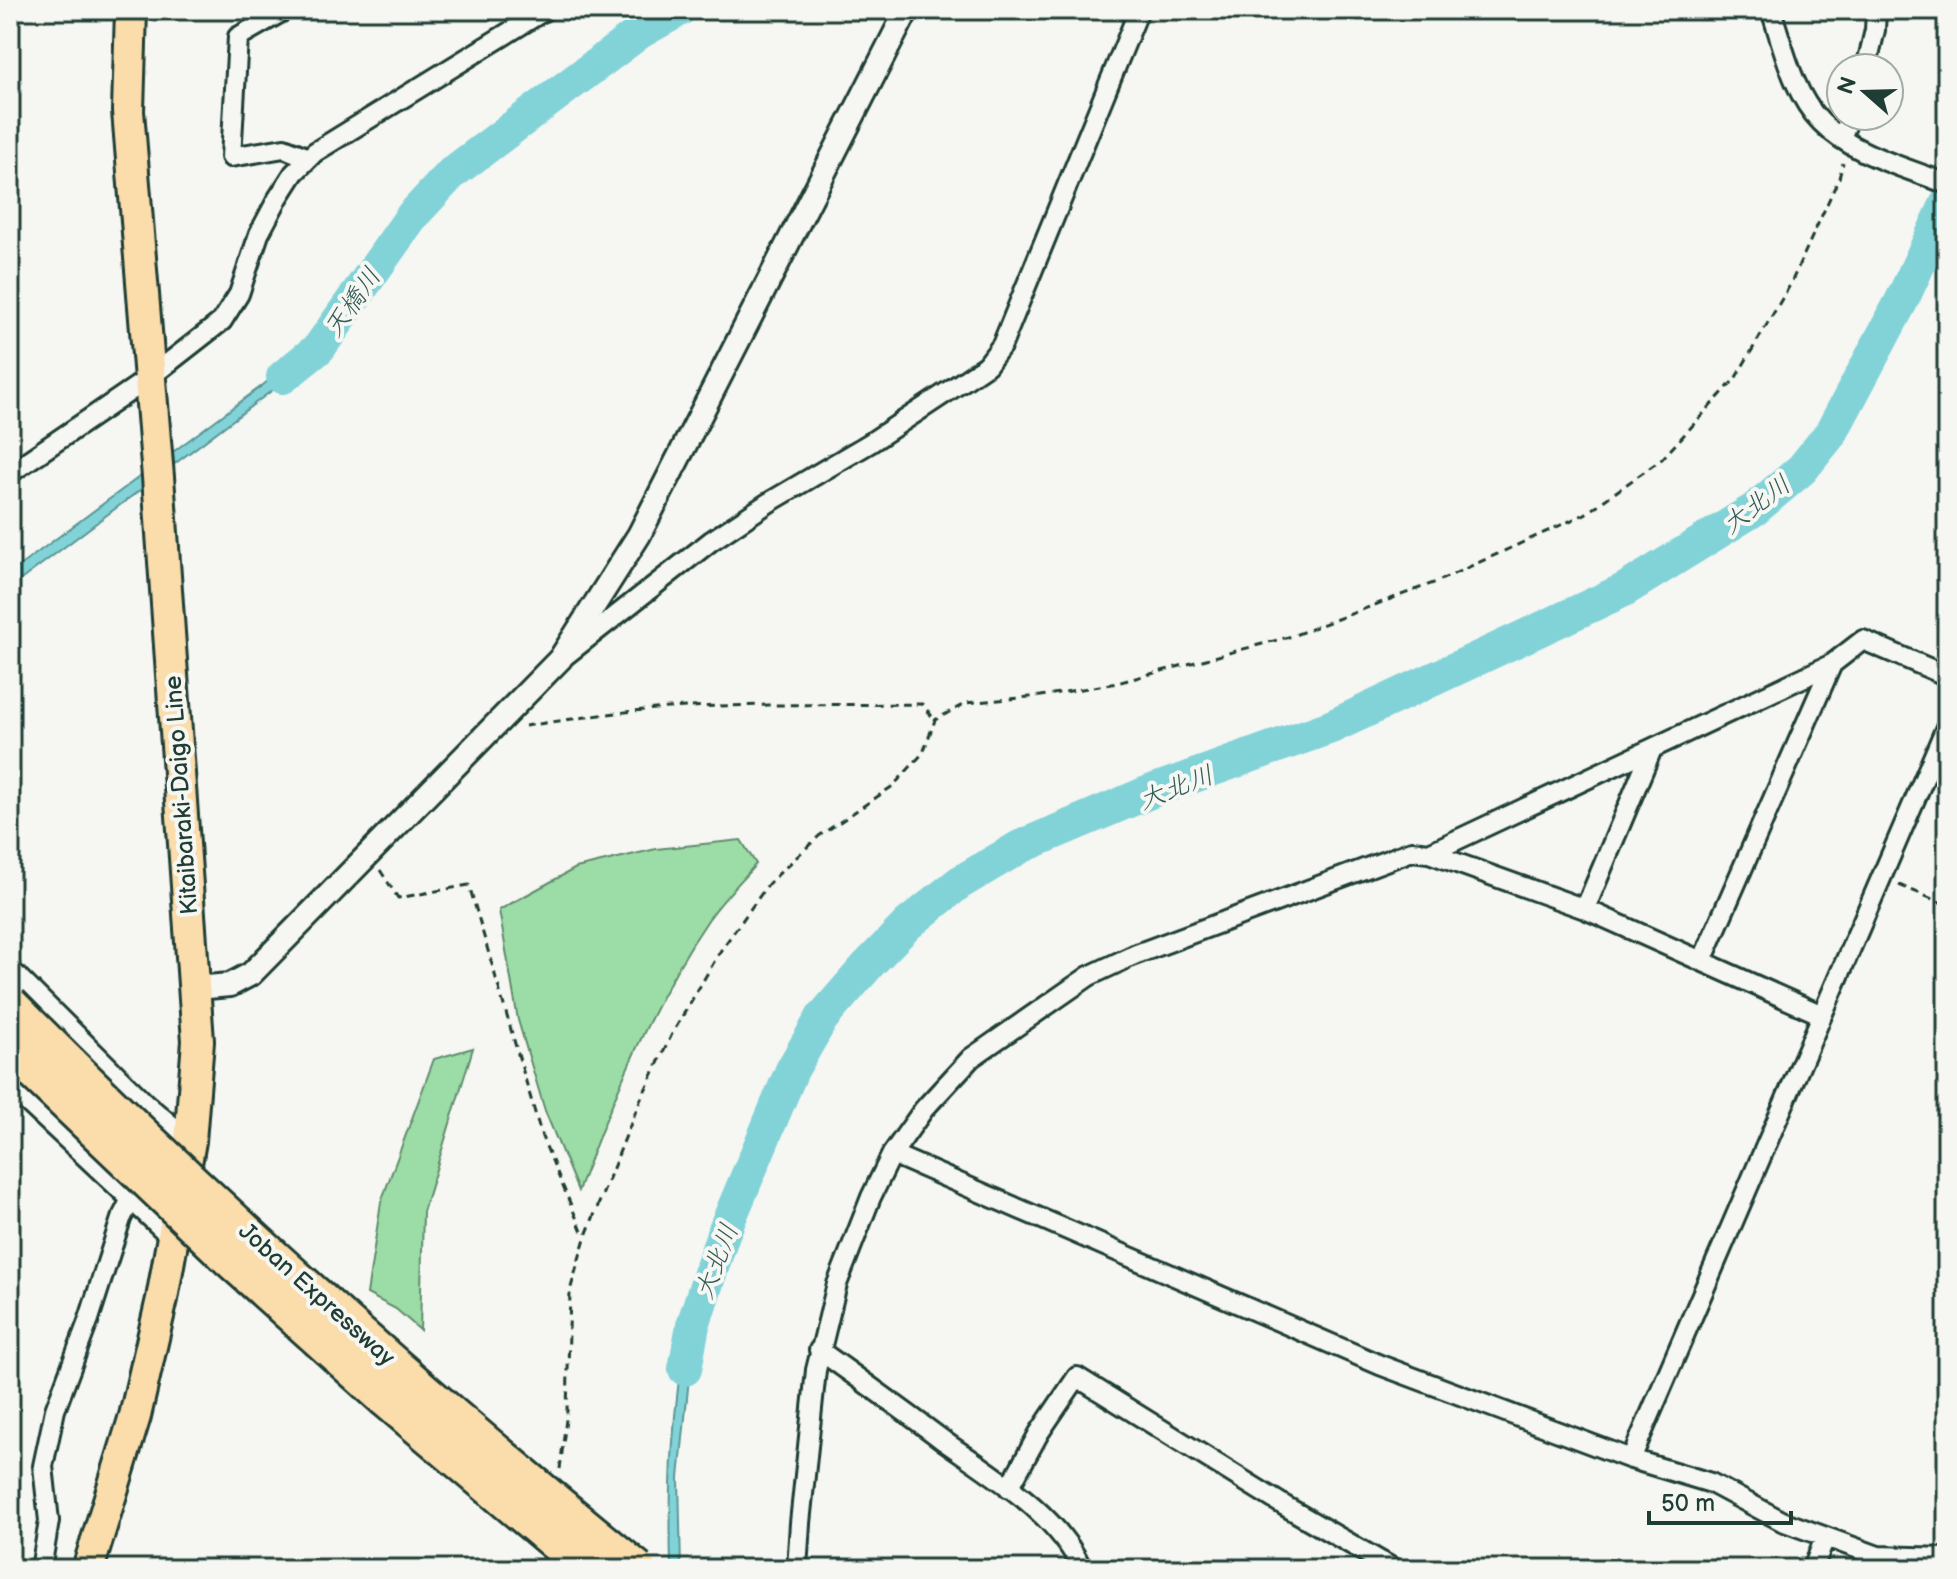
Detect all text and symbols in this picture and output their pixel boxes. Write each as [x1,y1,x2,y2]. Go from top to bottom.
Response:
north arrow [1825,52,1905,132]
text: N [1832,73,1863,98]
water label: 天橋川 [318,262,388,344]
water label: 大北川 [1716,469,1797,541]
street label: Kitaibaraki-Daigo Line [159,674,204,915]
water label: 大北川 [1135,760,1219,817]
street label: Joban Expressway [233,1217,401,1372]
water label: 大北川 [689,1220,746,1304]
scale bar [1649,1475,1791,1525]
text: 50 m [1661,1489,1715,1518]

